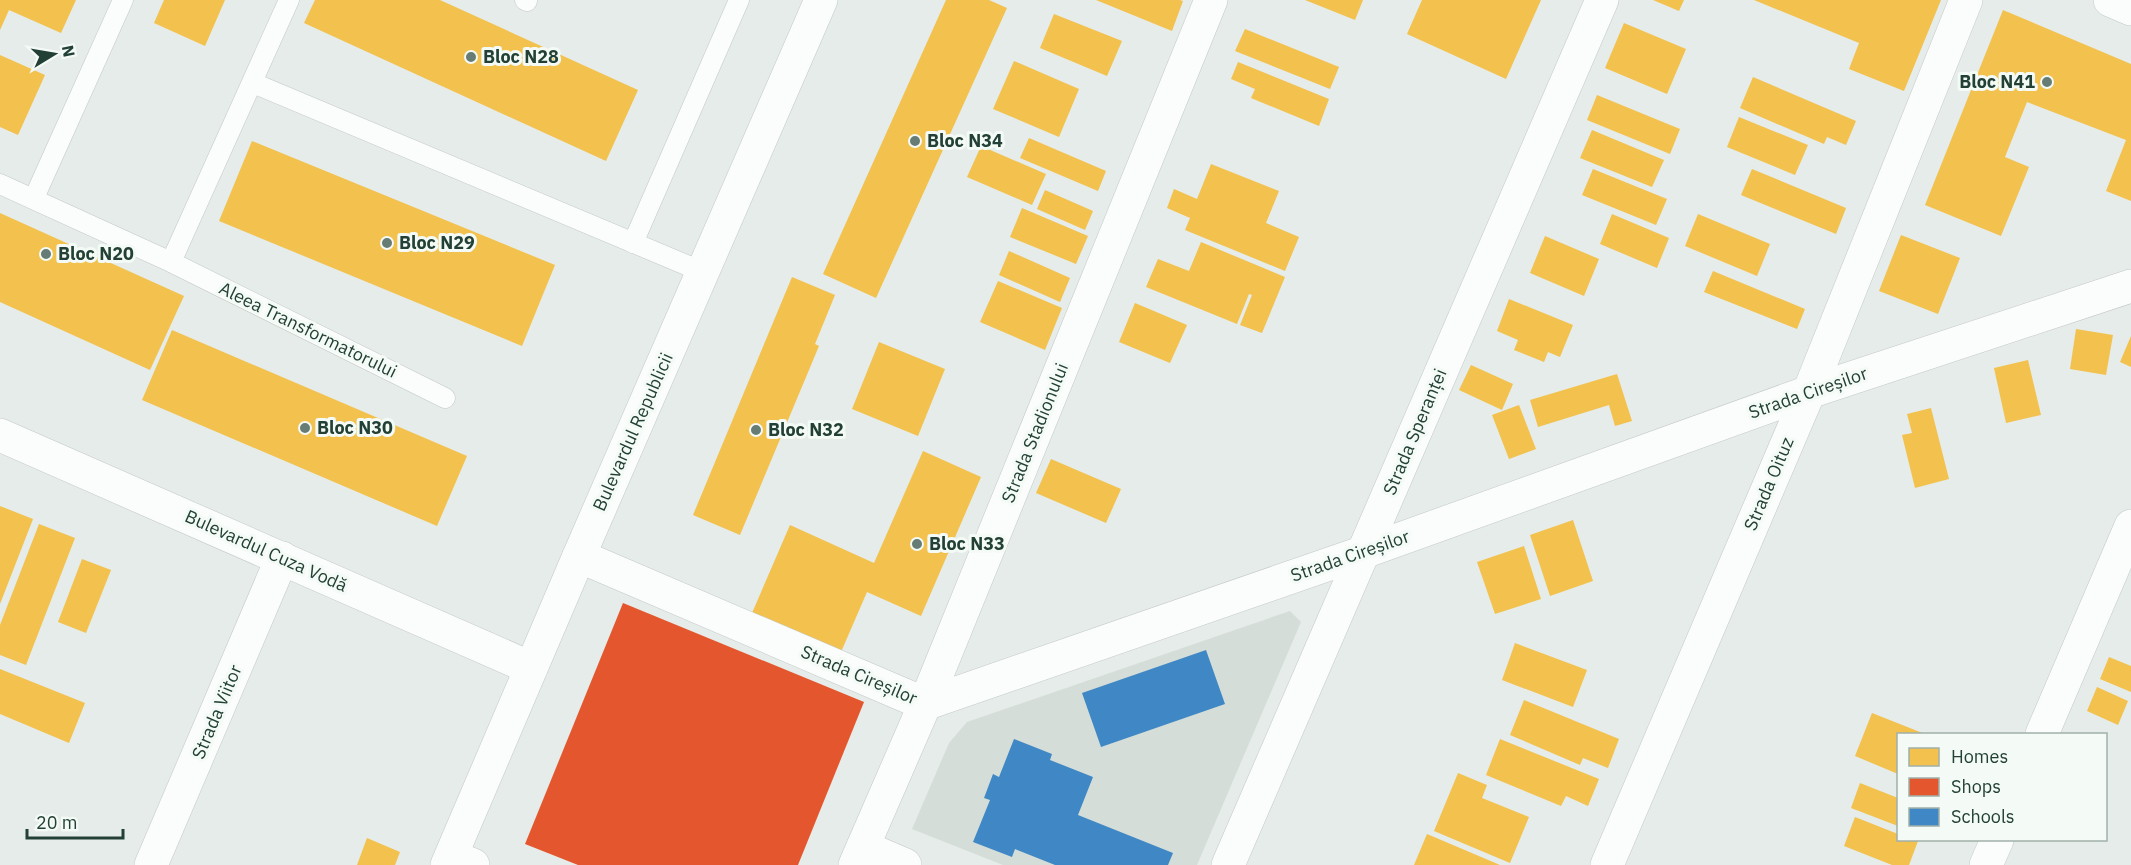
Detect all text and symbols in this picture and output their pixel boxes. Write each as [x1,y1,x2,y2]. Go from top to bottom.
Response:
north arrow [24,24,84,84]
text: N [58,44,80,59]
place label: Bloc N28 [483,45,559,68]
marker: Bloc N28 [464,50,478,64]
place label: Bloc N41 [1959,70,2035,93]
marker: Bloc N41 [2040,75,2054,89]
place label: Bloc N34 [927,129,1003,152]
marker: Bloc N34 [908,134,922,148]
place label: Bloc N29 [399,231,475,254]
marker: Bloc N29 [380,236,394,250]
place label: Bloc N20 [58,242,134,265]
marker: Bloc N20 [39,247,53,261]
street label: Aleea Transformatorului [215,276,401,383]
street label: Bulevardul Republicii [587,349,678,515]
street label: Strada Stadionului [996,360,1073,506]
street label: Strada Cireșilor [1745,361,1871,424]
street label: Strada Speranței [1378,365,1451,498]
place label: Bloc N30 [317,416,393,439]
place label: Bloc N32 [768,418,844,441]
marker: Bloc N30 [298,421,312,435]
marker: Bloc N32 [749,423,763,437]
street label: Strada Oituz [1739,434,1799,534]
street label: Bulevardul Cuza Vodă [181,504,351,597]
street label: Strada Cireșilor [1287,524,1413,587]
place label: Bloc N33 [929,532,1005,555]
marker: Bloc N33 [910,537,924,551]
street label: Strada Cireșilor [798,640,921,710]
street label: Strada Viitor [186,661,247,762]
legend [1897,733,2107,841]
text: Homes [1951,745,2008,768]
text: Shops [1951,775,2001,798]
scale bar [27,802,123,840]
text: Schools [1951,805,2015,828]
text: 20 m [36,811,78,834]

